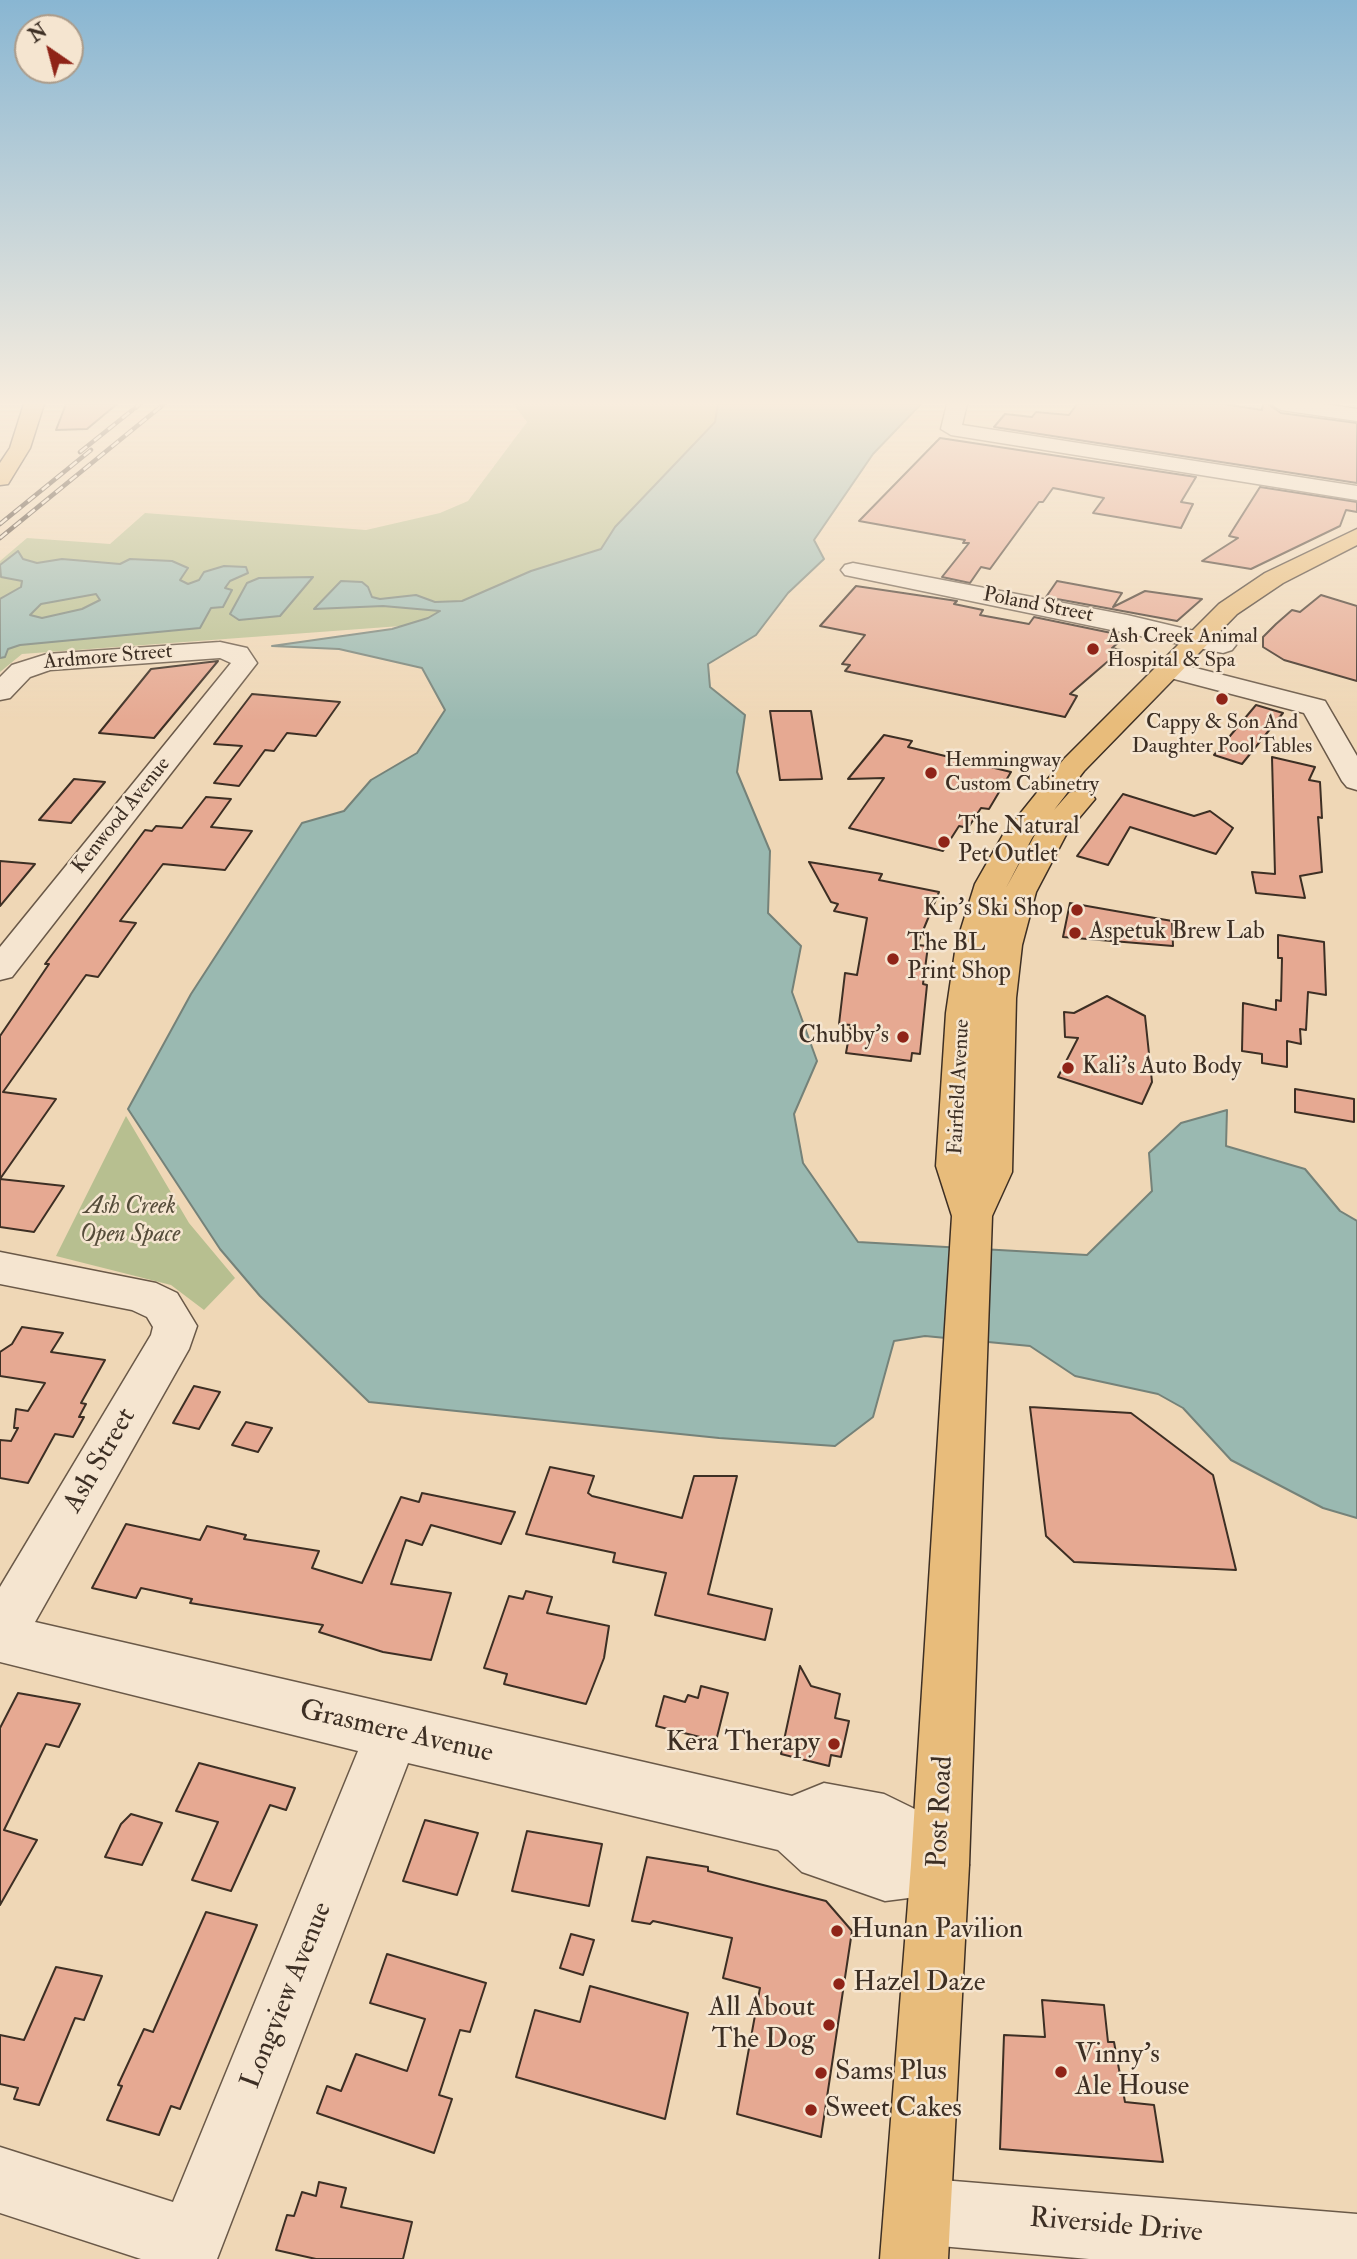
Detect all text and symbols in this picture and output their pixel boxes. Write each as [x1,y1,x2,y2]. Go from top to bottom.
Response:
north arrow [14,14,84,84]
text: N [24,19,52,48]
street label: Poland Street [981,583,1095,629]
place label: Ash Creek Animal Hospital & Spa [1107,624,1258,674]
street label: Ardmore Street [43,640,173,676]
marker: Ash Creek Animal Hospital & Spa [1085,641,1101,657]
marker: Cappy & Son And Daughter Pool Tables [1214,691,1230,707]
place label: Cappy & Son And Daughter Pool Tables [1132,710,1312,760]
place label: Hemmingway Custom Cabinetry [945,748,1099,798]
street label: Kenwood Avenue [67,753,177,879]
marker: Hemmingway Custom Cabinetry [923,765,939,781]
place label: The Natural Pet Outlet [958,814,1079,870]
marker: The Natural Pet Outlet [936,834,952,850]
place label: Kip's Ski Shop [923,896,1063,924]
marker: Kip's Ski Shop [1069,902,1085,918]
place label: Aspetuk Brew Lab [1089,919,1265,947]
marker: Aspetuk Brew Lab [1067,925,1083,941]
place label: The BL Print Shop [907,931,1011,987]
marker: The BL Print Shop [885,951,901,967]
street label: Fairfield Avenue [944,1019,976,1155]
place label: Chubby's [798,1023,889,1051]
marker: Chubby's [895,1029,911,1045]
place label: Kali's Auto Body [1082,1054,1242,1082]
marker: Kali's Auto Body [1060,1060,1076,1076]
park label: Ash Creek Open Space [80,1194,180,1250]
street label: Ash Street [58,1403,144,1519]
street label: Grasmere Avenue [296,1694,496,1772]
place label: Kera Therapy [666,1727,820,1761]
marker: Kera Therapy [826,1736,842,1752]
street label: Post Road [922,1755,962,1869]
street label: Longview Avenue [235,1898,341,2094]
place label: Hunan Pavilion [851,1914,1023,1948]
marker: Hunan Pavilion [829,1923,845,1939]
place label: Hazel Daze [853,1967,985,2001]
marker: Hazel Daze [831,1976,847,1992]
place label: All About The Dog [708,1992,815,2058]
marker: All About The Dog [821,2017,837,2033]
place label: Vinny's Ale House [1075,2039,1189,2105]
place label: Sams Plus [835,2056,947,2090]
marker: Vinny's Ale House [1053,2064,1069,2080]
marker: Sams Plus [813,2065,829,2081]
place label: Sweet Cakes [825,2093,962,2127]
marker: Sweet Cakes [803,2102,819,2118]
street label: Riverside Drive [1028,2203,1204,2251]

